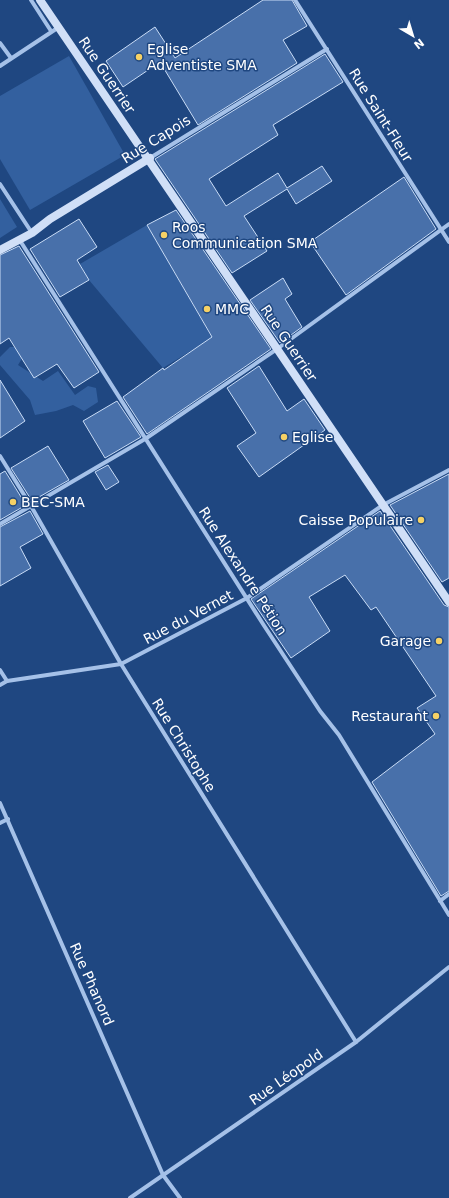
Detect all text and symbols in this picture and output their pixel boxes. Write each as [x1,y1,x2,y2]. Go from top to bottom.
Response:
north arrow [393,16,433,56]
street label: Rue Guerrier [76,34,139,117]
text: N [411,36,426,51]
place label: Eglise Adventiste SMA [147,41,257,73]
marker: Eglise Adventiste SMA [134,52,144,62]
street label: Rue Saint-Fleur [346,65,416,165]
street label: Rue Capois [119,112,193,166]
place label: Roos Communication SMA [172,219,318,251]
marker: Roos Communication SMA [159,230,169,240]
place label: MMC [215,301,249,317]
street label: Rue Guerrier [258,302,321,385]
marker: MMC [202,304,212,314]
place label: Eglise [292,429,333,445]
marker: Eglise [279,432,289,442]
place label: BEC-SMA [21,494,85,510]
marker: BEC-SMA [8,497,18,507]
street label: Rue Alexandre Pétion [196,504,290,638]
place label: Caisse Populaire [298,512,413,528]
marker: Caisse Populaire [416,515,426,525]
street label: Rue du Vernet [141,586,236,647]
place label: Garage [380,633,431,649]
marker: Garage [434,636,444,646]
street label: Rue Christophe [149,695,219,795]
place label: Restaurant [351,708,428,724]
marker: Restaurant [431,711,441,721]
street label: Rue Phanord [67,940,117,1028]
street label: Rue Léopold [246,1046,326,1108]

